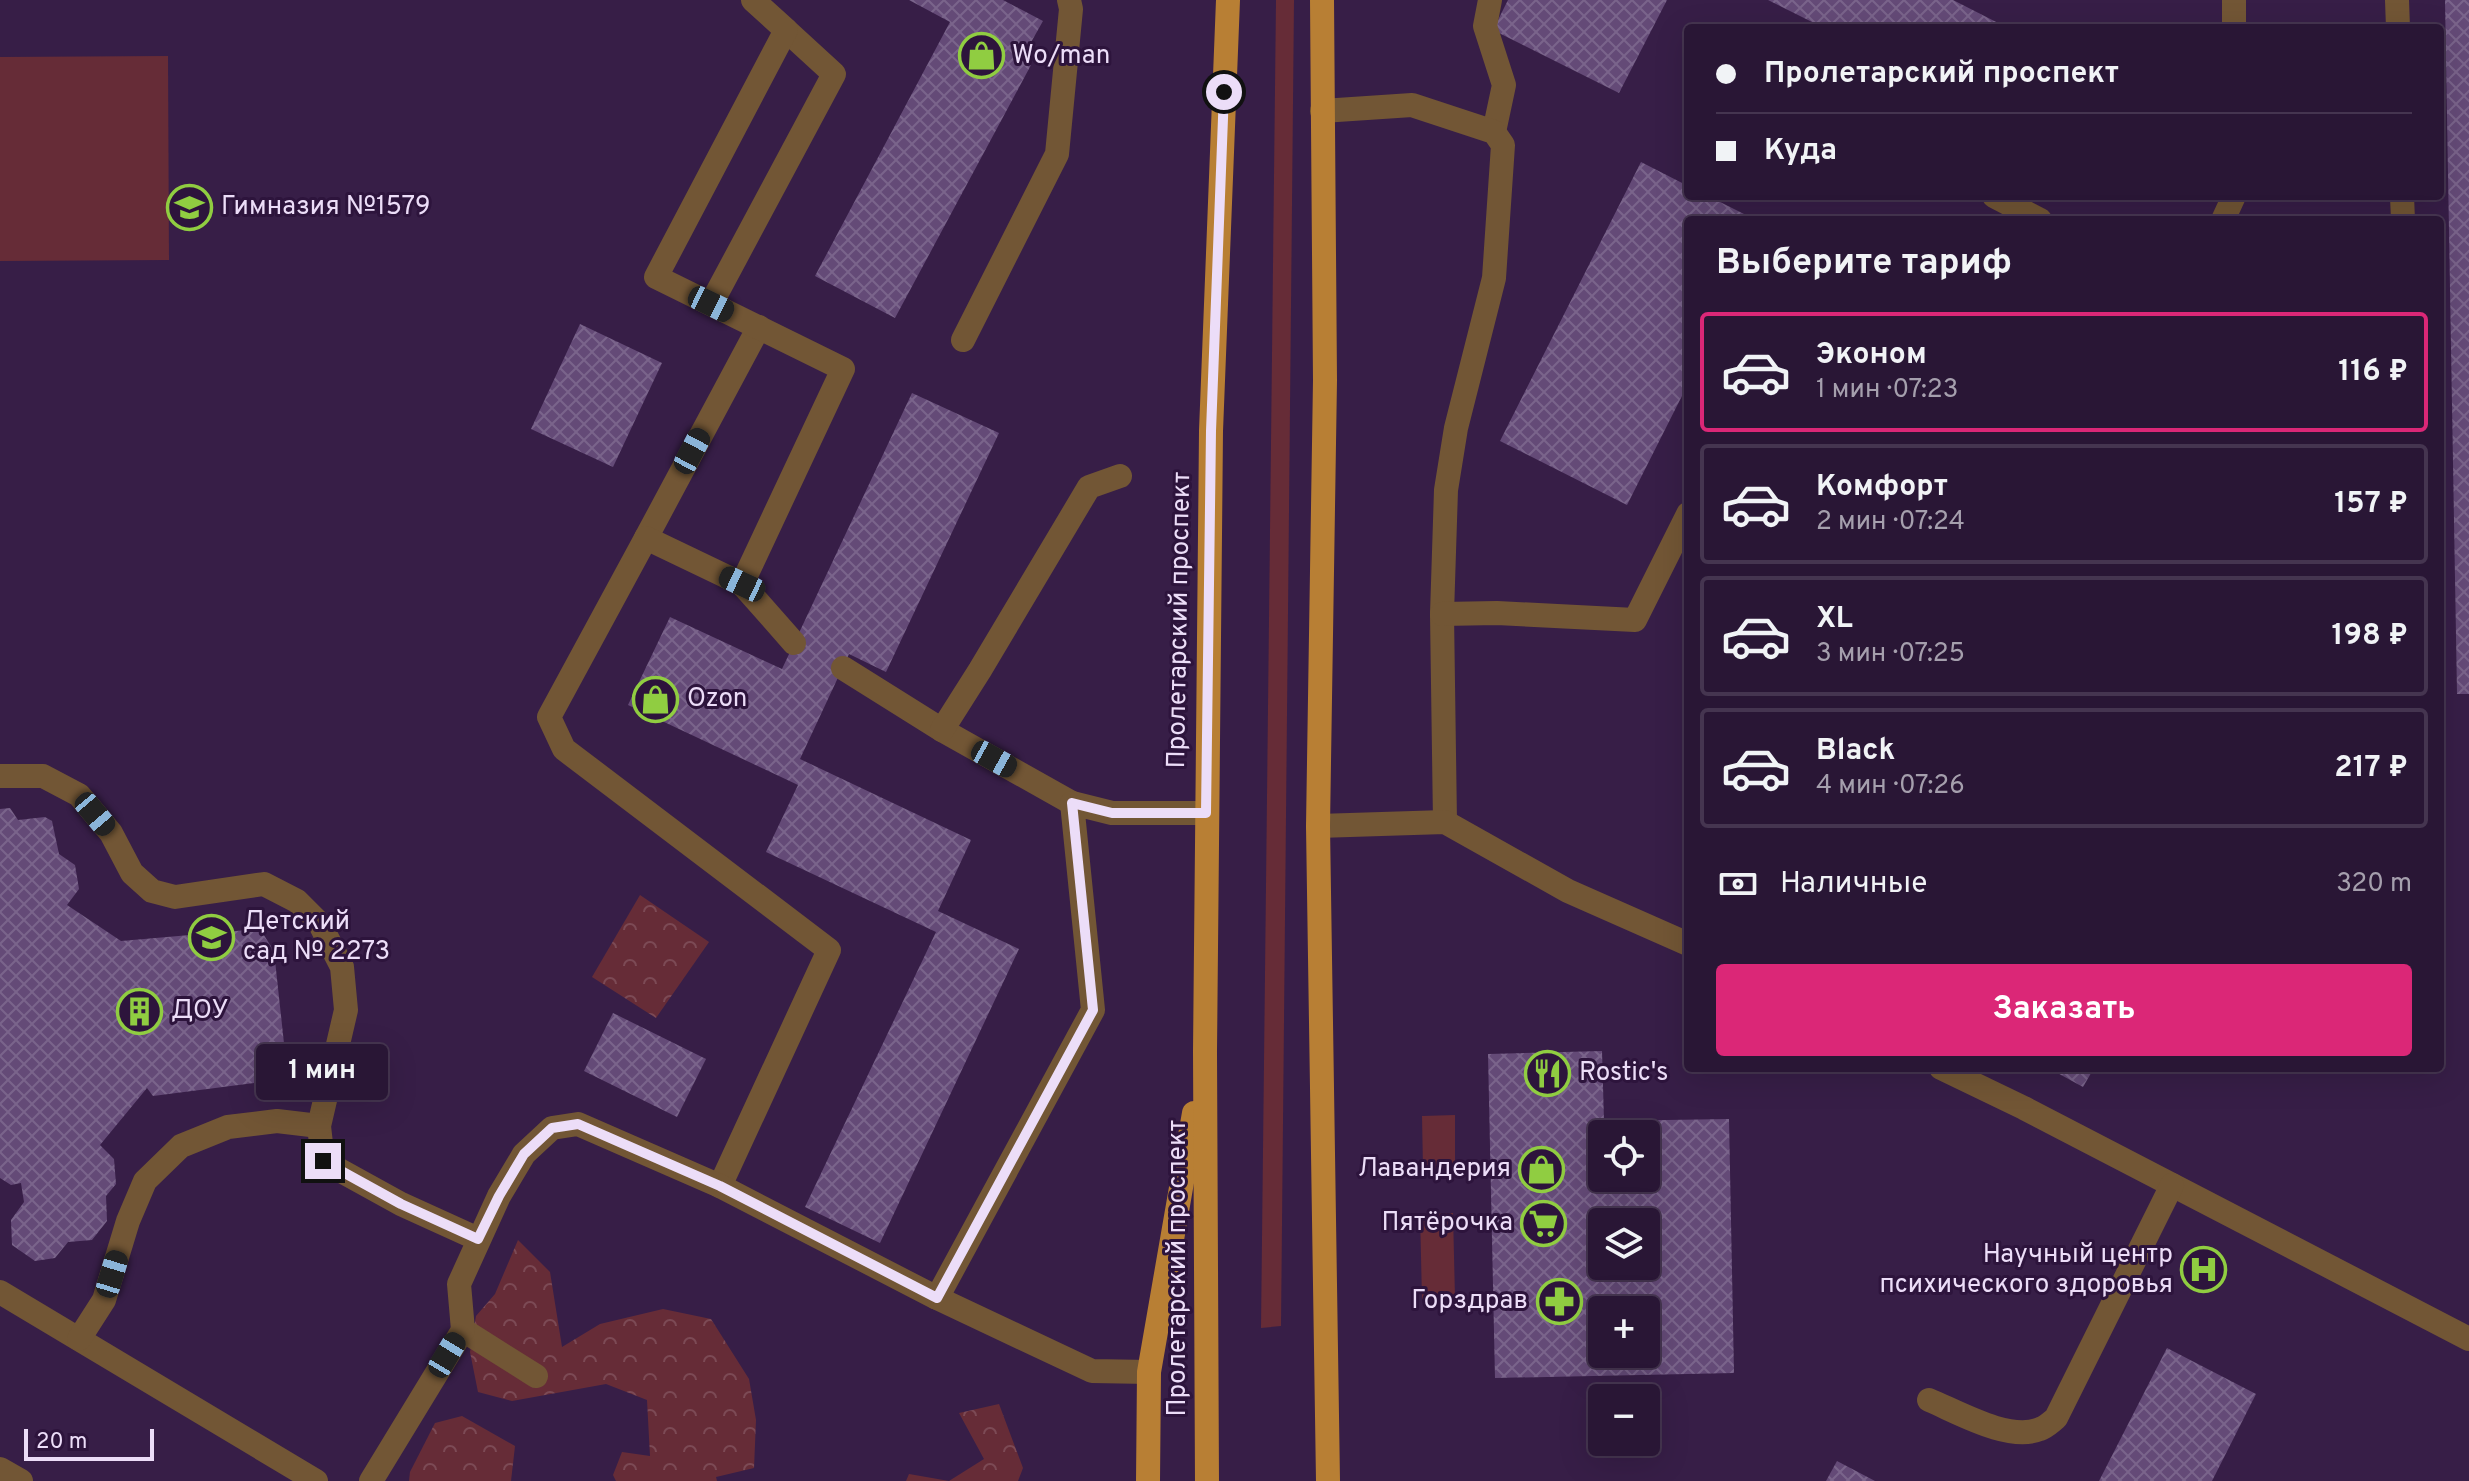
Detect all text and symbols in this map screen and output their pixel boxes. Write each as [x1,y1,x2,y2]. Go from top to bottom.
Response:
shop icon: Wo/man [957,32,1005,80]
place label: Wo/man [1012,40,1110,73]
text: Пролетарский проспект [1764,56,2119,93]
route start [1206,74,1242,110]
text: Куда [1764,133,1837,170]
school or university icon: Гимназия №1579 [166,183,214,231]
place label: Гимназия №1579 [221,191,431,224]
text: Выберите тариф [1716,241,2012,287]
car [684,283,738,325]
icon: car [1720,336,1792,408]
text: Эконом [1816,337,1927,374]
text: 116 ₽ [2338,354,2408,391]
text: 1 мин · 07:23 [1816,374,1958,407]
car [670,424,714,478]
icon: car [1720,468,1792,540]
text: Комфорт [1816,469,1948,506]
street label: Пролетарский проспект [1161,471,1199,769]
text: 157 ₽ [2334,486,2408,523]
text: 2 мин · 07:24 [1816,506,1965,539]
car [715,563,769,605]
icon: car [1720,600,1792,672]
text: XL [1816,601,1853,638]
text: 198 ₽ [2331,618,2408,655]
text: 3 мин · 07:25 [1816,638,1965,671]
shop icon: Ozon [632,675,680,723]
place label: Ozon [687,683,747,716]
icon: car [1720,732,1792,804]
text: Black [1816,733,1895,770]
car [967,737,1021,781]
text: 217 ₽ [2334,750,2408,787]
text: 4 мин · 07:26 [1816,770,1965,803]
car [70,788,120,840]
icon: cash [1716,862,1760,906]
text: Наличные [1780,866,1927,903]
text: 320 m [2336,868,2412,901]
place label: Детский сад № 2273 [243,906,390,969]
school or university icon: Детский сад № 2273 [188,913,236,961]
button: Заказать [1716,964,2412,1056]
building icon: ДОУ [116,987,164,1035]
place label: ДОУ [171,995,229,1028]
callout: 1 мин [257,1045,389,1101]
restaurant icon: Rostic's [1524,1049,1572,1097]
text: 1 мин [288,1055,356,1088]
place label: Rostic's [1579,1057,1669,1090]
street label: Пролетарский проспект [1162,1120,1195,1416]
map controls [1588,1120,1660,1456]
button: locate [1588,1120,1660,1192]
route end [305,1143,341,1179]
shop icon: Лавандерия [1518,1145,1566,1193]
place label: Лавандерия [1358,1153,1511,1186]
supermarket icon: Пятёрочка [1520,1199,1568,1247]
place label: Пятёрочка [1381,1207,1513,1240]
button: layers [1588,1208,1660,1280]
place label: Научный центр психического здоровья [1879,1239,2173,1302]
hospital icon: Научный центр психического здоровья [2180,1246,2228,1294]
car [94,1248,130,1300]
pharmacy icon: Горздрав [1535,1277,1583,1325]
place label: Горздрав [1411,1285,1528,1318]
button: + [1588,1296,1660,1368]
car [424,1328,470,1382]
button: − [1588,1384,1660,1456]
scale bar [24,1425,154,1461]
text: 20 m [36,1429,87,1456]

